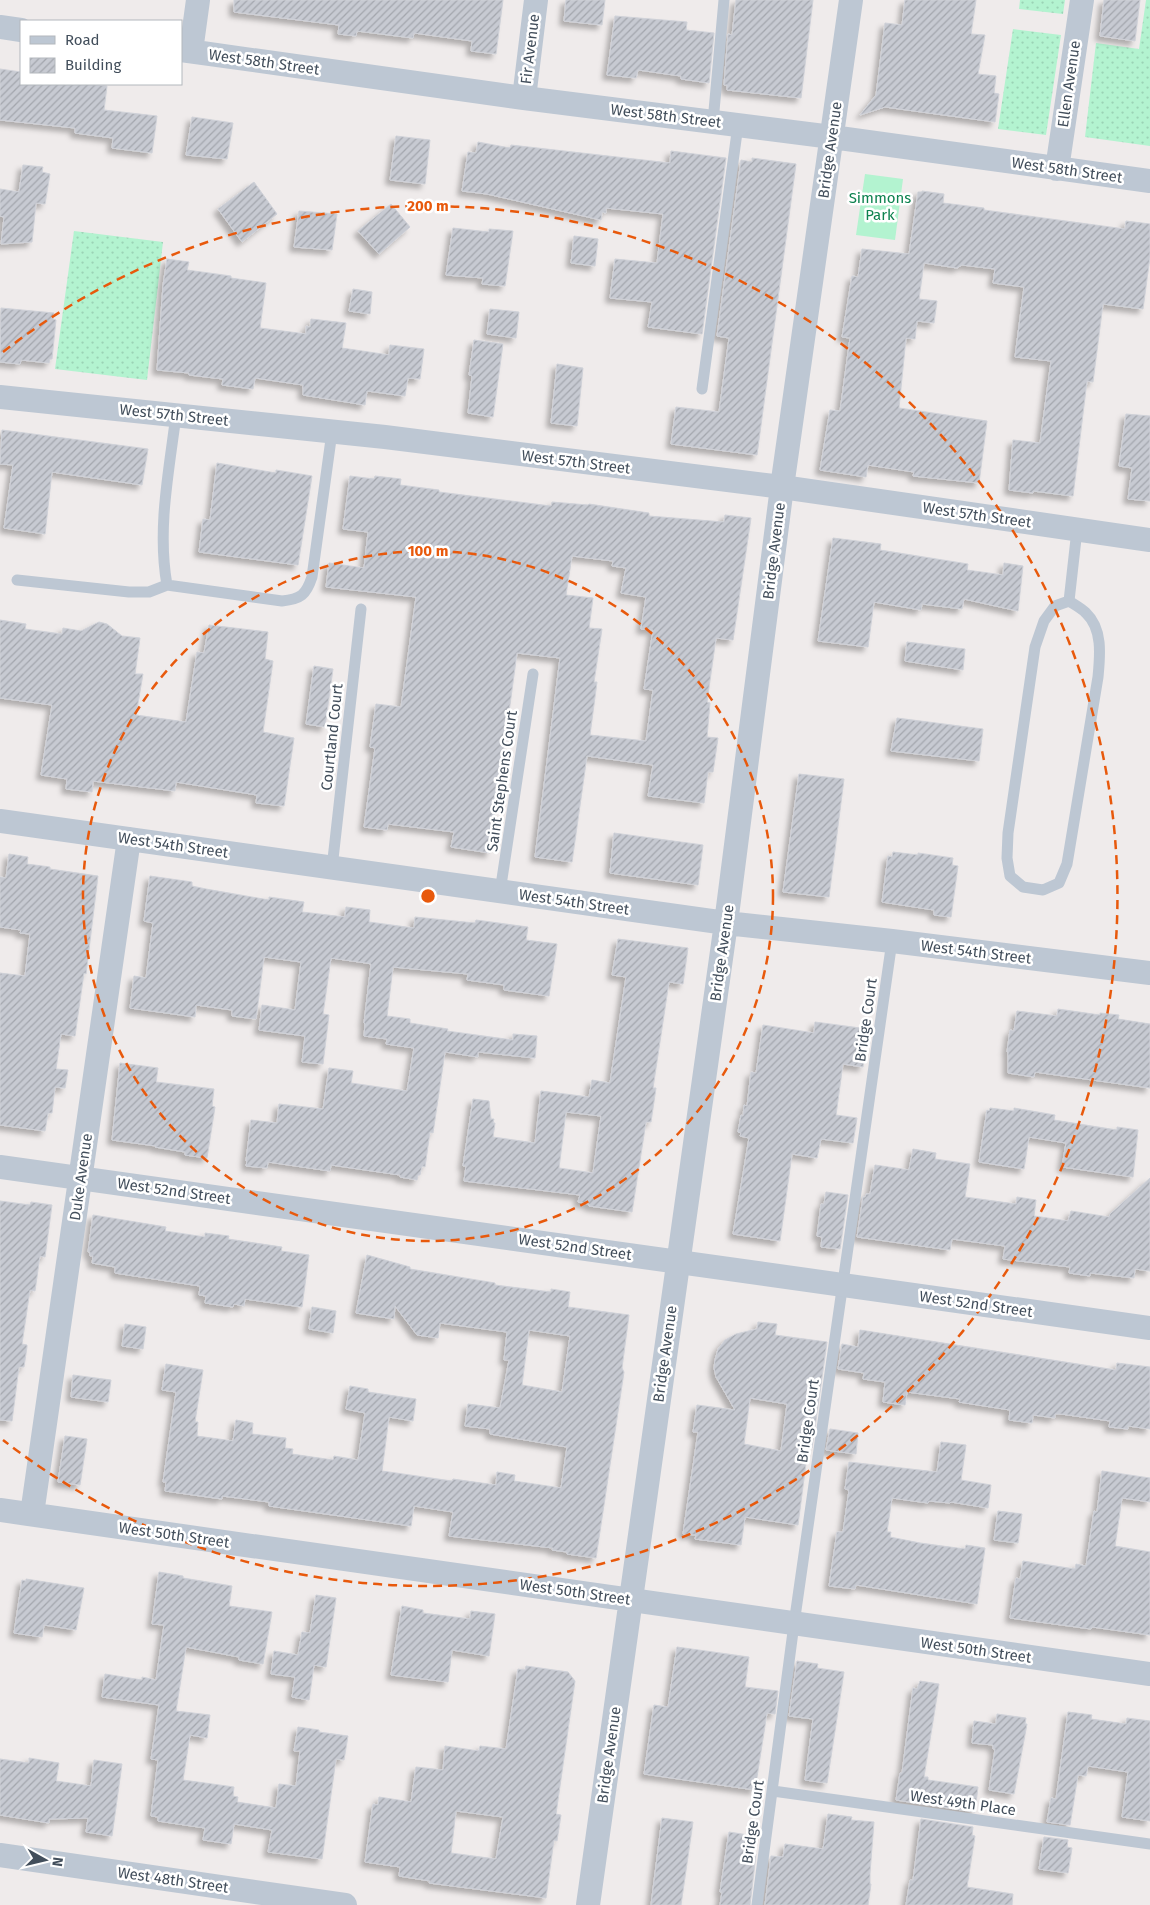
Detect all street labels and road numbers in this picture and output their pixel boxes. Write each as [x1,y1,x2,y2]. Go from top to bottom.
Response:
street label: Fir Avenue [517,13,543,85]
street label: Ellen Avenue [1054,39,1084,129]
street label: West 58th Street [208,45,321,79]
street label: West 58th Street [610,100,723,132]
street label: Bridge Avenue [814,100,846,200]
street label: West 58th Street [1011,153,1124,187]
street label: West 57th Street [119,400,230,430]
street label: West 57th Street [521,446,632,478]
street label: West 57th Street [922,498,1033,532]
street label: Bridge Avenue [759,501,789,601]
street label: Courtland Court [317,682,347,791]
street label: Saint Stephens Court [483,709,521,853]
street label: West 54th Street [117,828,230,862]
street label: West 54th Street [518,885,631,919]
street label: Bridge Avenue [706,903,738,1003]
street label: West 54th Street [920,936,1033,968]
street label: Bridge Court [851,976,881,1063]
street label: Duke Avenue [66,1132,96,1222]
street label: West 52nd Street [116,1174,232,1208]
street label: West 52nd Street [517,1230,633,1264]
street label: West 52nd Street [918,1287,1034,1321]
street label: Bridge Avenue [649,1304,681,1404]
street label: Bridge Court [793,1377,823,1464]
street label: West 50th Street [118,1518,231,1552]
street label: West 50th Street [519,1575,632,1609]
street label: West 50th Street [920,1633,1033,1667]
street label: Bridge Avenue [593,1705,625,1805]
street label: Bridge Court [738,1778,768,1865]
street label: West 49th Place [909,1787,1017,1819]
street label: West 48th Street [116,1863,230,1897]

